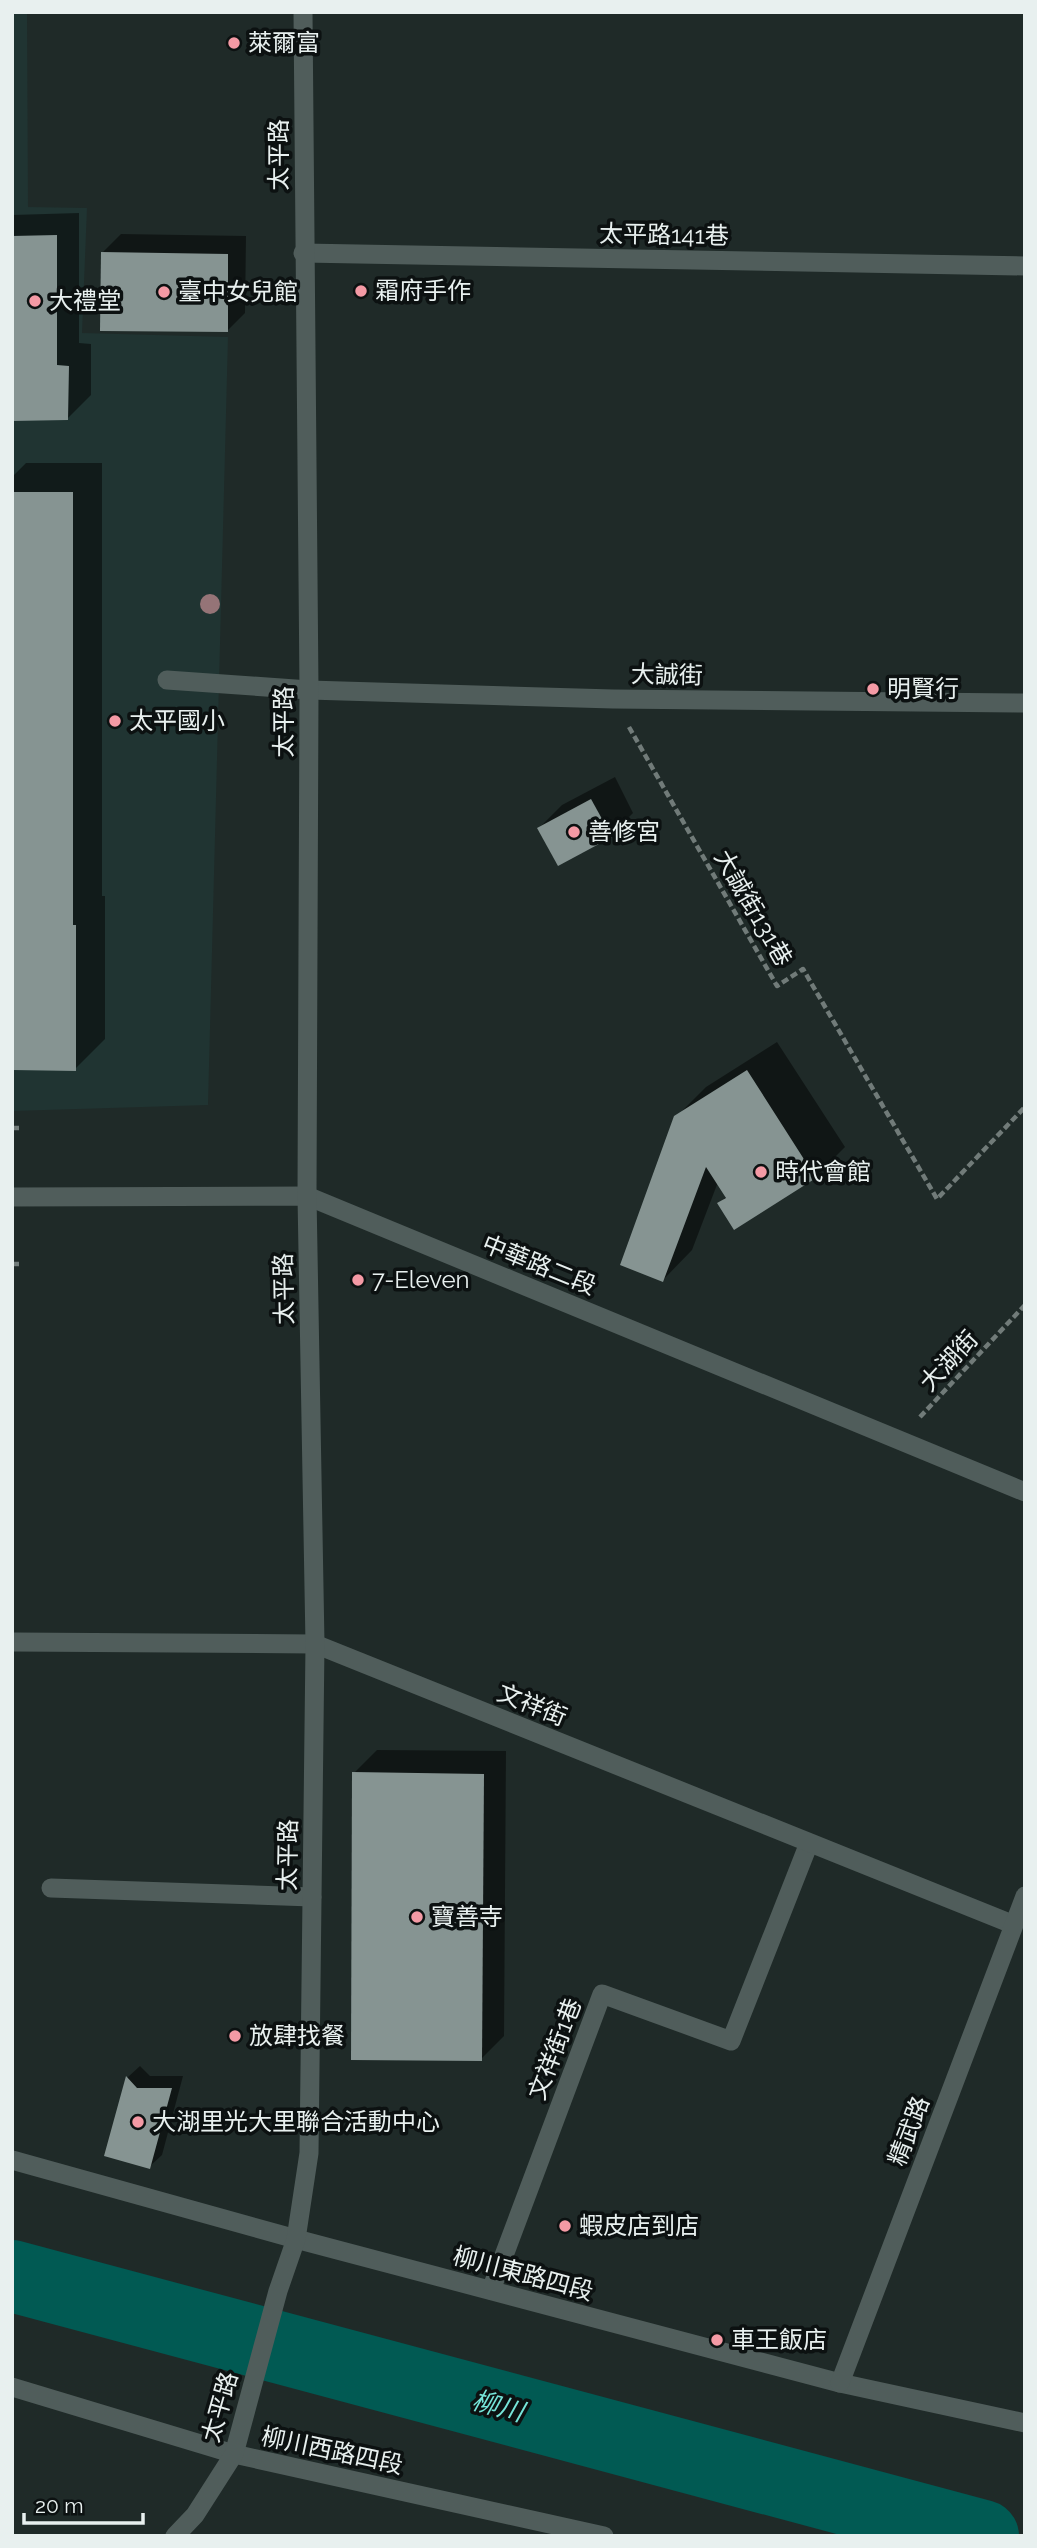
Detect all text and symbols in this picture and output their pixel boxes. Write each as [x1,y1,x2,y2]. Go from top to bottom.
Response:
place label: 萊爾富 [248,28,320,57]
marker: 萊爾富 [226,35,242,51]
street label: 太平路 [264,119,293,191]
street label: 太平路141巷 [599,219,729,250]
place label: 霜府手作 [375,276,471,305]
place label: 臺中女兒館 [178,277,298,306]
marker: 霜府手作 [353,283,369,299]
marker: 臺中女兒館 [156,284,172,300]
place label: 大禮堂 [49,286,121,315]
marker: 大禮堂 [27,293,43,309]
street label: 大誠街 [631,659,703,690]
place label: 明賢行 [887,674,959,703]
marker: 明賢行 [865,681,881,697]
street label: 太平路 [269,686,298,758]
place label: 太平國小 [129,706,225,735]
marker: 太平國小 [107,713,123,729]
place label: 善修宮 [588,817,660,846]
marker: 善修宮 [566,824,582,840]
street label: 大誠街131巷 [709,844,798,971]
place label: 時代會館 [775,1157,871,1186]
marker: 時代會館 [753,1164,769,1180]
street label: 中華路二段 [478,1229,600,1300]
street label: 太平路 [268,1253,299,1325]
place label: 7-Eleven [372,1265,470,1294]
marker: 7-Eleven [350,1272,366,1288]
street label: 大湖街 [913,1324,984,1397]
street label: 文祥街 [493,1678,571,1731]
street label: 太平路 [272,1819,303,1891]
place label: 寶善寺 [431,1902,503,1931]
marker: 寶善寺 [409,1909,425,1925]
street label: 文祥街1巷 [522,1994,587,2104]
place label: 放肆找餐 [249,2021,345,2050]
marker: 放肆找餐 [227,2028,243,2044]
street label: 精武路 [882,2092,935,2170]
place label: 大湖里光大里聯合活動中心 [152,2107,440,2136]
marker: 大湖里光大里聯合活動中心 [130,2114,146,2130]
place label: 蝦皮店到店 [579,2211,699,2240]
marker: 蝦皮店到店 [557,2218,573,2234]
street label: 柳川東路四段 [450,2241,596,2306]
place label: 車王飯店 [731,2325,827,2354]
marker: 車王飯店 [709,2332,725,2348]
street label: 太平路 [196,2368,243,2445]
water label: 柳川 [469,2385,530,2428]
street label: 柳川西路四段 [259,2421,406,2480]
scale bar [24,2482,144,2526]
text: 20 m [35,2493,83,2518]

